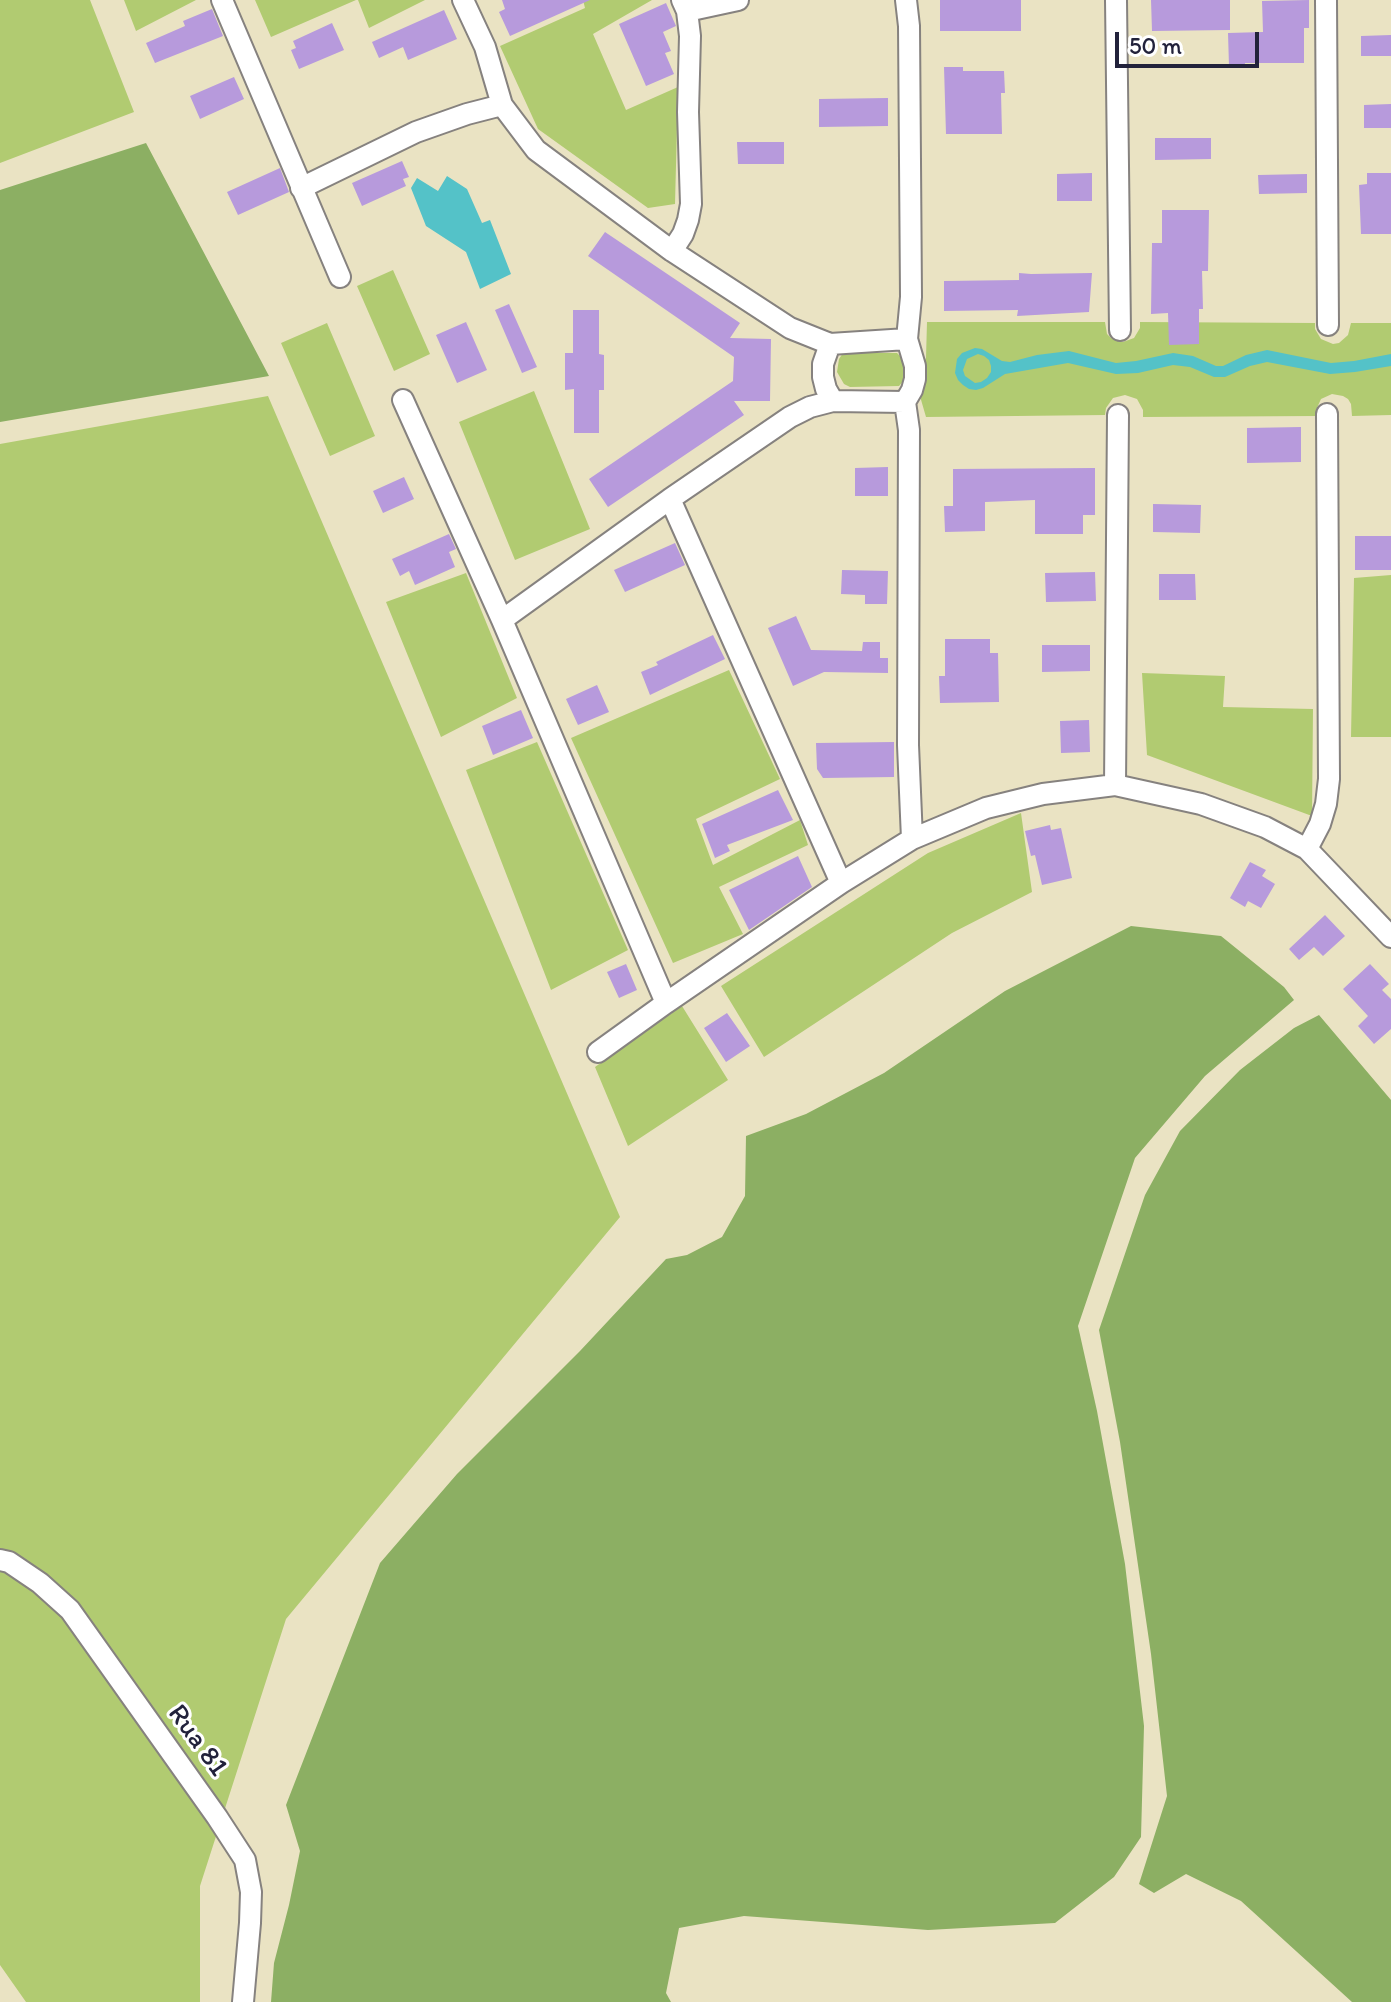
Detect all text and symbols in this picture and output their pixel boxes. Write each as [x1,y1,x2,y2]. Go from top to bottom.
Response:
scale bar [1119,16,1263,66]
text: 50 m [1129,31,1182,60]
street label: Rua 81 [160,1698,234,1784]

